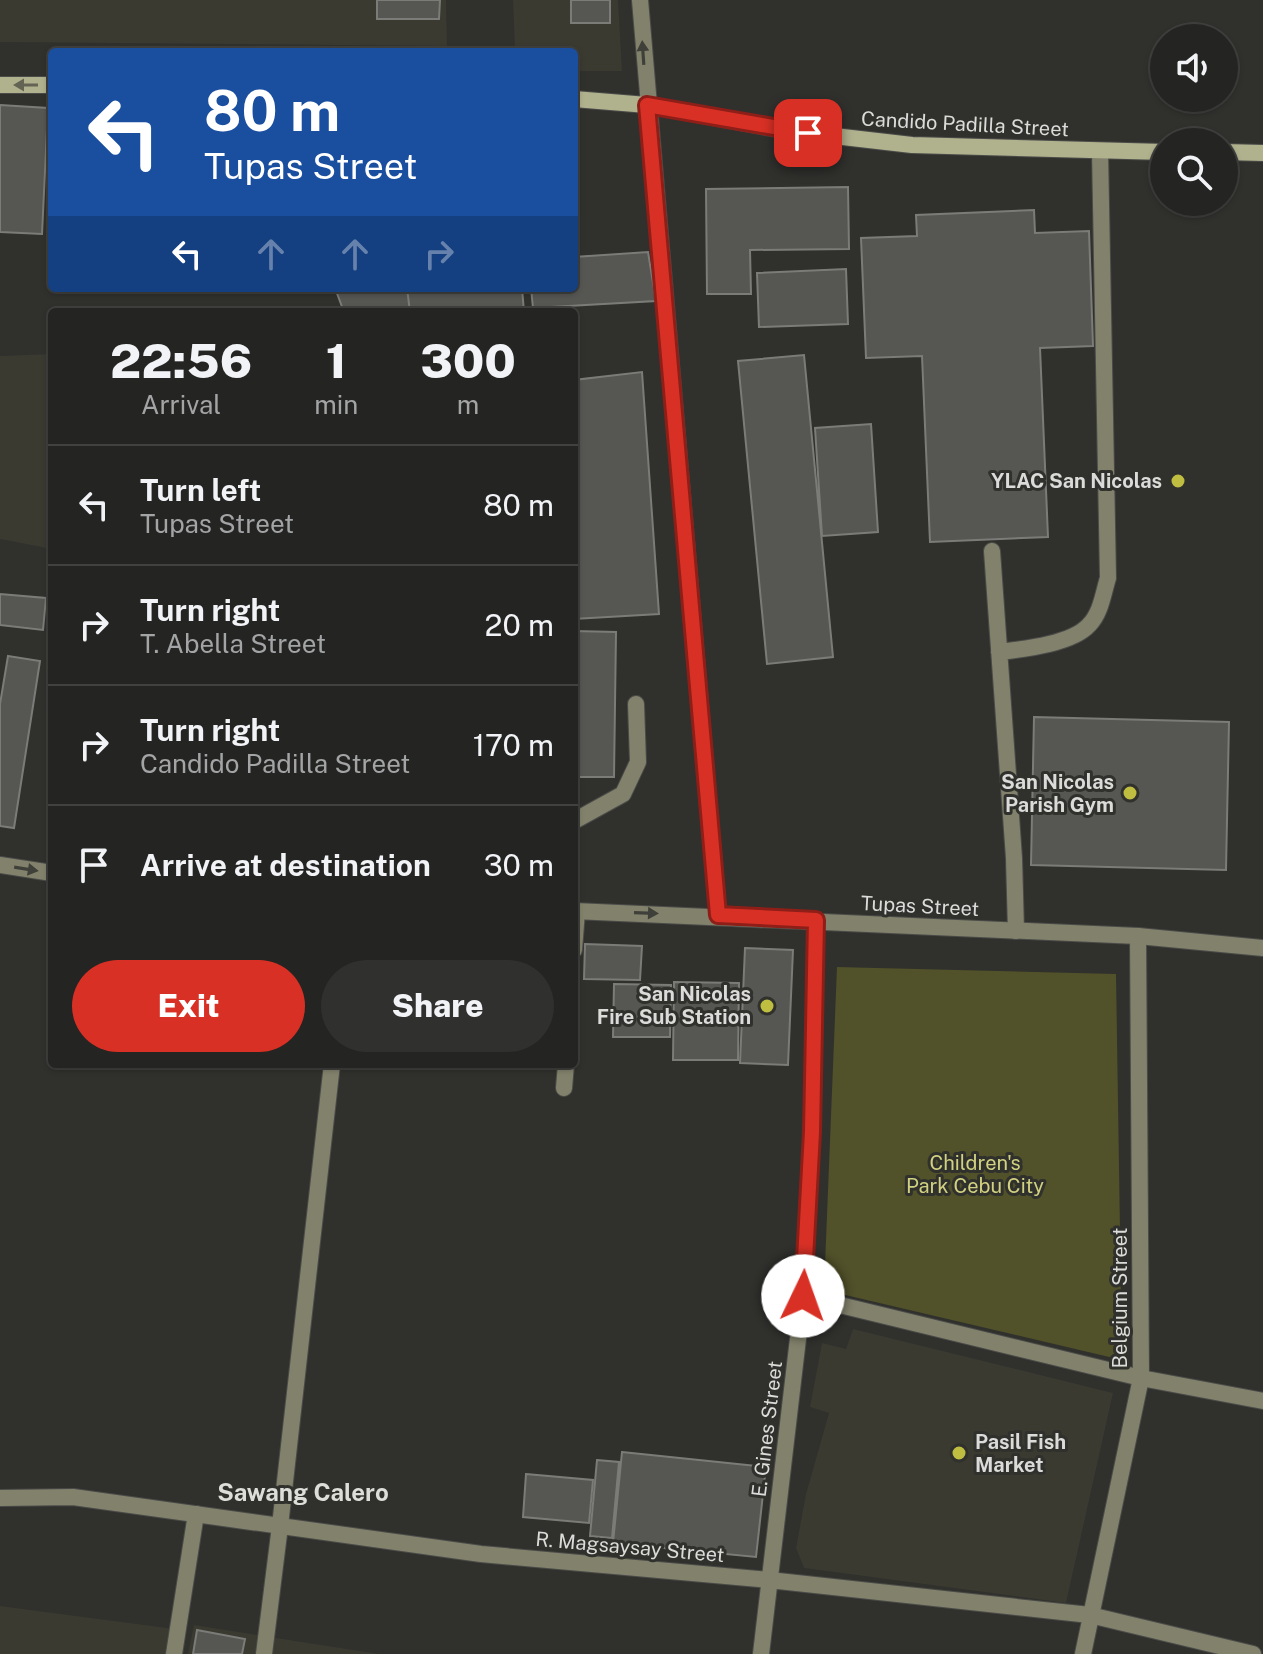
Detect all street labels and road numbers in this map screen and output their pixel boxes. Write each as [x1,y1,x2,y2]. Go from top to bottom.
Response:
street label: Candido Padilla Street [861,107,1069,141]
street label: Tupas Street [860,891,980,921]
street label: Belgium Street [1108,1228,1132,1368]
street label: E. Gines Street [747,1360,787,1498]
street label: R. Magsaysay Street [534,1527,726,1567]

